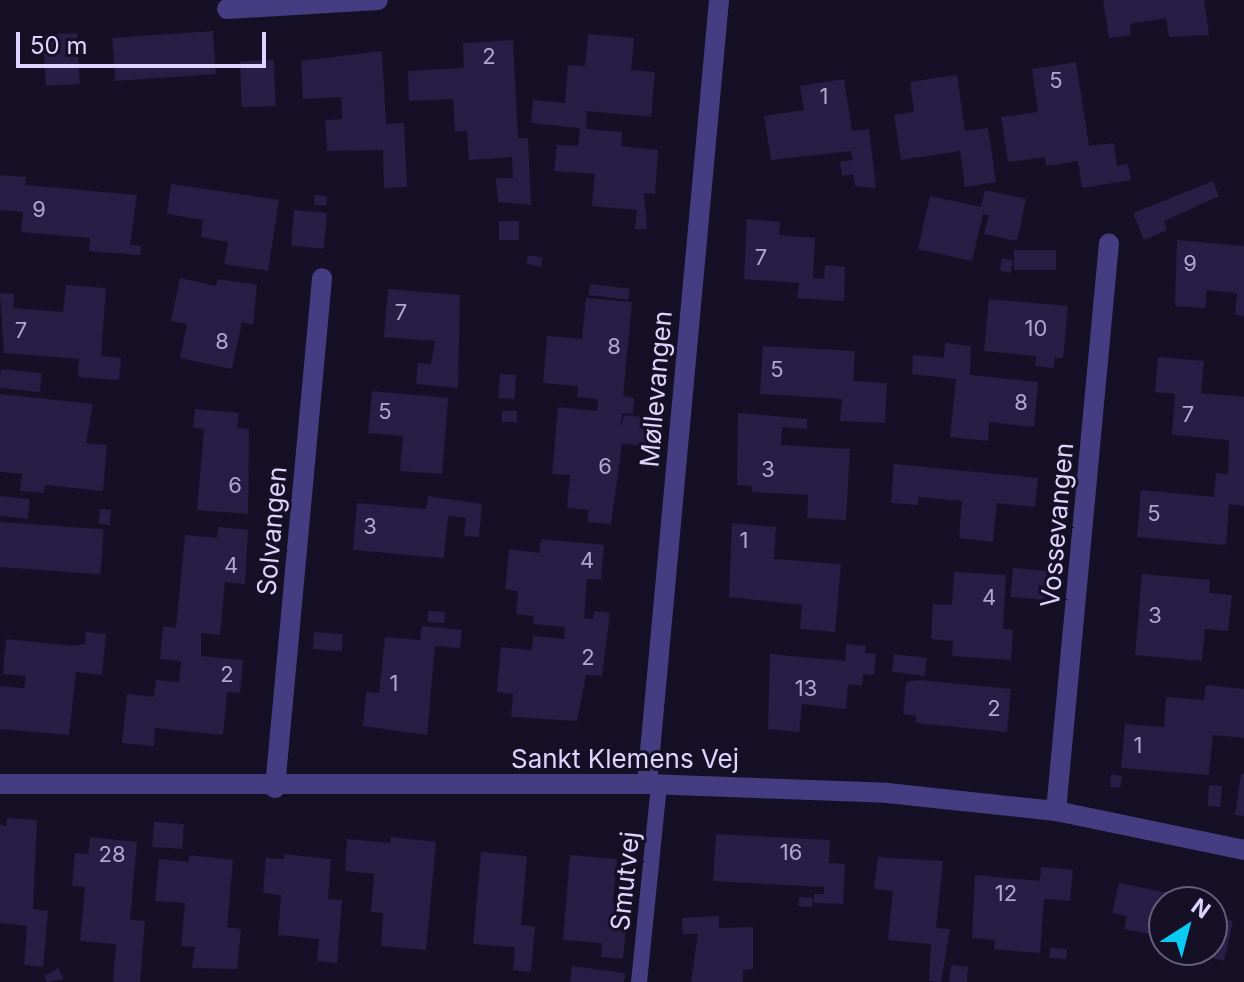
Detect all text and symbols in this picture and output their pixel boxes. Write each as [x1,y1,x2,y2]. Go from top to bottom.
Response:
scale bar [20,16,270,66]
text: 50 m [30,31,88,60]
house number: 2 [482,44,496,70]
house number: 5 [1049,68,1063,94]
house number: 1 [820,84,828,110]
house number: 9 [32,197,46,223]
house number: 7 [755,245,767,271]
house number: 9 [1183,251,1197,277]
house number: 7 [395,300,407,326]
street label: Møllevangen [634,309,678,469]
house number: 10 [1025,316,1047,342]
house number: 7 [15,318,27,344]
house number: 8 [215,329,229,355]
house number: 8 [607,334,621,360]
house number: 5 [770,357,784,383]
house number: 8 [1014,390,1028,416]
house number: 5 [378,399,392,425]
house number: 7 [1182,402,1194,428]
street label: Vossevangen [1034,441,1080,609]
house number: 6 [598,454,612,480]
house number: 3 [761,457,775,483]
street label: Solvangen [251,465,293,597]
house number: 6 [228,473,242,499]
house number: 5 [1147,501,1161,527]
house number: 3 [363,514,377,540]
house number: 1 [740,528,748,554]
house number: 4 [580,548,594,574]
house number: 4 [224,553,238,579]
house number: 4 [982,585,996,611]
house number: 3 [1148,603,1162,629]
house number: 2 [581,645,595,671]
house number: 2 [220,662,234,688]
house number: 1 [390,671,398,697]
house number: 13 [795,676,817,702]
house number: 2 [987,696,1001,722]
house number: 1 [1134,733,1142,759]
street label: Sankt Klemens Vej [511,743,739,775]
street label: Smutvej [604,830,646,932]
house number: 16 [780,840,802,866]
house number: 28 [98,842,126,868]
house number: 12 [995,881,1017,907]
north arrow [1148,886,1228,966]
text: N [1187,893,1215,924]

